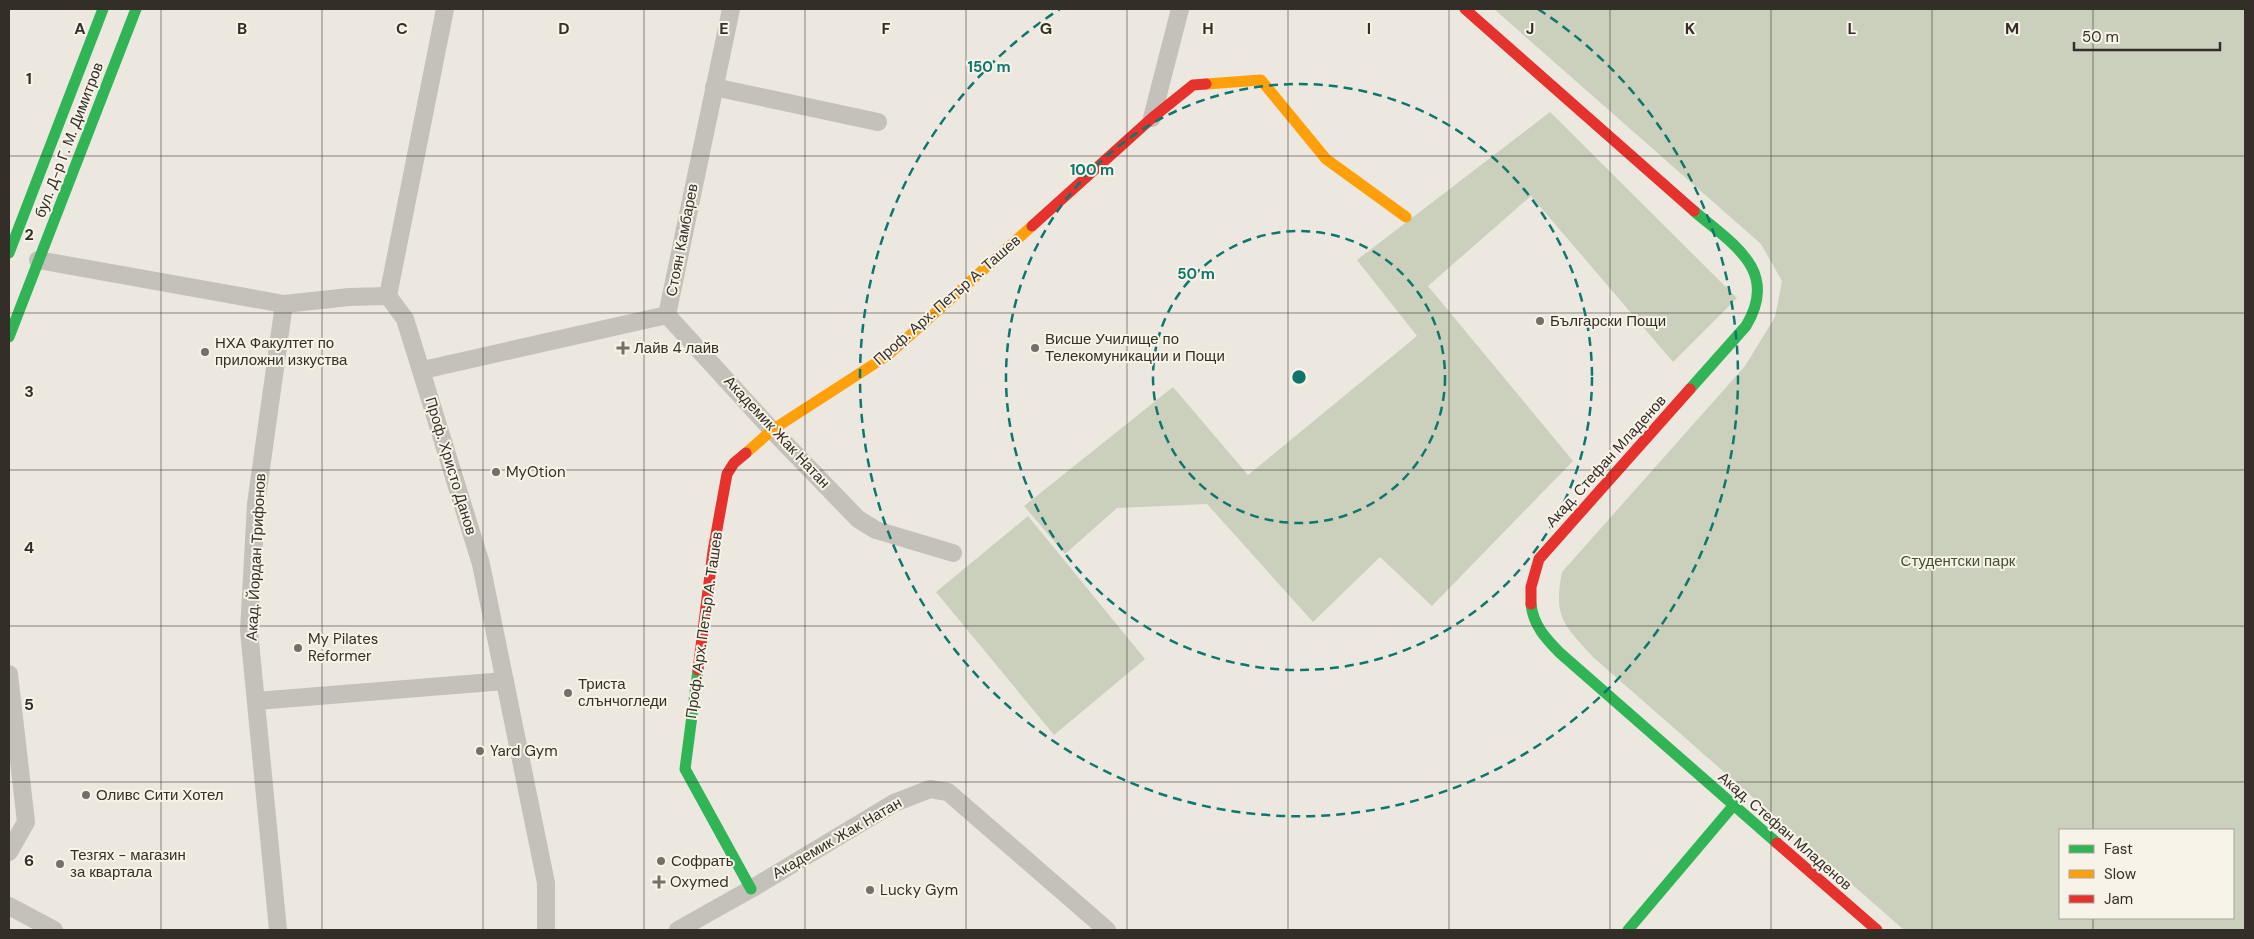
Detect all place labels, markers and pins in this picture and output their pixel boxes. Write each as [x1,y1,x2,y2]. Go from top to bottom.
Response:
place label: Български Пощи [1550,311,1666,331]
marker: Български Пощи [1534,315,1546,327]
place label: Висше Училище по Телекомуникации и Пощи [1045,329,1225,366]
place label: НХА Факултет по приложни изкуства [215,333,348,370]
place label: Лайв 4 лайв [634,338,719,358]
marker: Лайв 4 лайв [616,341,630,355]
marker: Висше Училище по Телекомуникации и Пощи [1029,342,1041,354]
marker: НХА Факултет по приложни изкуства [199,346,211,358]
centre of rings [1290,368,1308,386]
place label: MyOtion [506,462,566,482]
marker: MyOtion [490,466,502,478]
place label: My Pilates Reformer [308,629,378,666]
marker: My Pilates Reformer [292,642,304,654]
place label: Триста слънчогледи [578,674,667,711]
marker: Триста слънчогледи [562,687,574,699]
place label: Yard Gym [490,741,558,761]
marker: Yard Gym [474,745,486,757]
place label: Оливс Сити Хотел [96,785,224,805]
marker: Оливс Сити Хотел [80,789,92,801]
place label: Тезгях - магазин за квартала [70,845,186,882]
place label: Софрать [671,851,734,871]
marker: Софрать [655,855,667,867]
marker: Тезгях - магазин за квартала [54,858,66,870]
place label: Oxymed [670,872,729,892]
marker: Oxymed [652,875,666,889]
place label: Lucky Gym [880,880,958,900]
marker: Lucky Gym [864,884,876,896]

